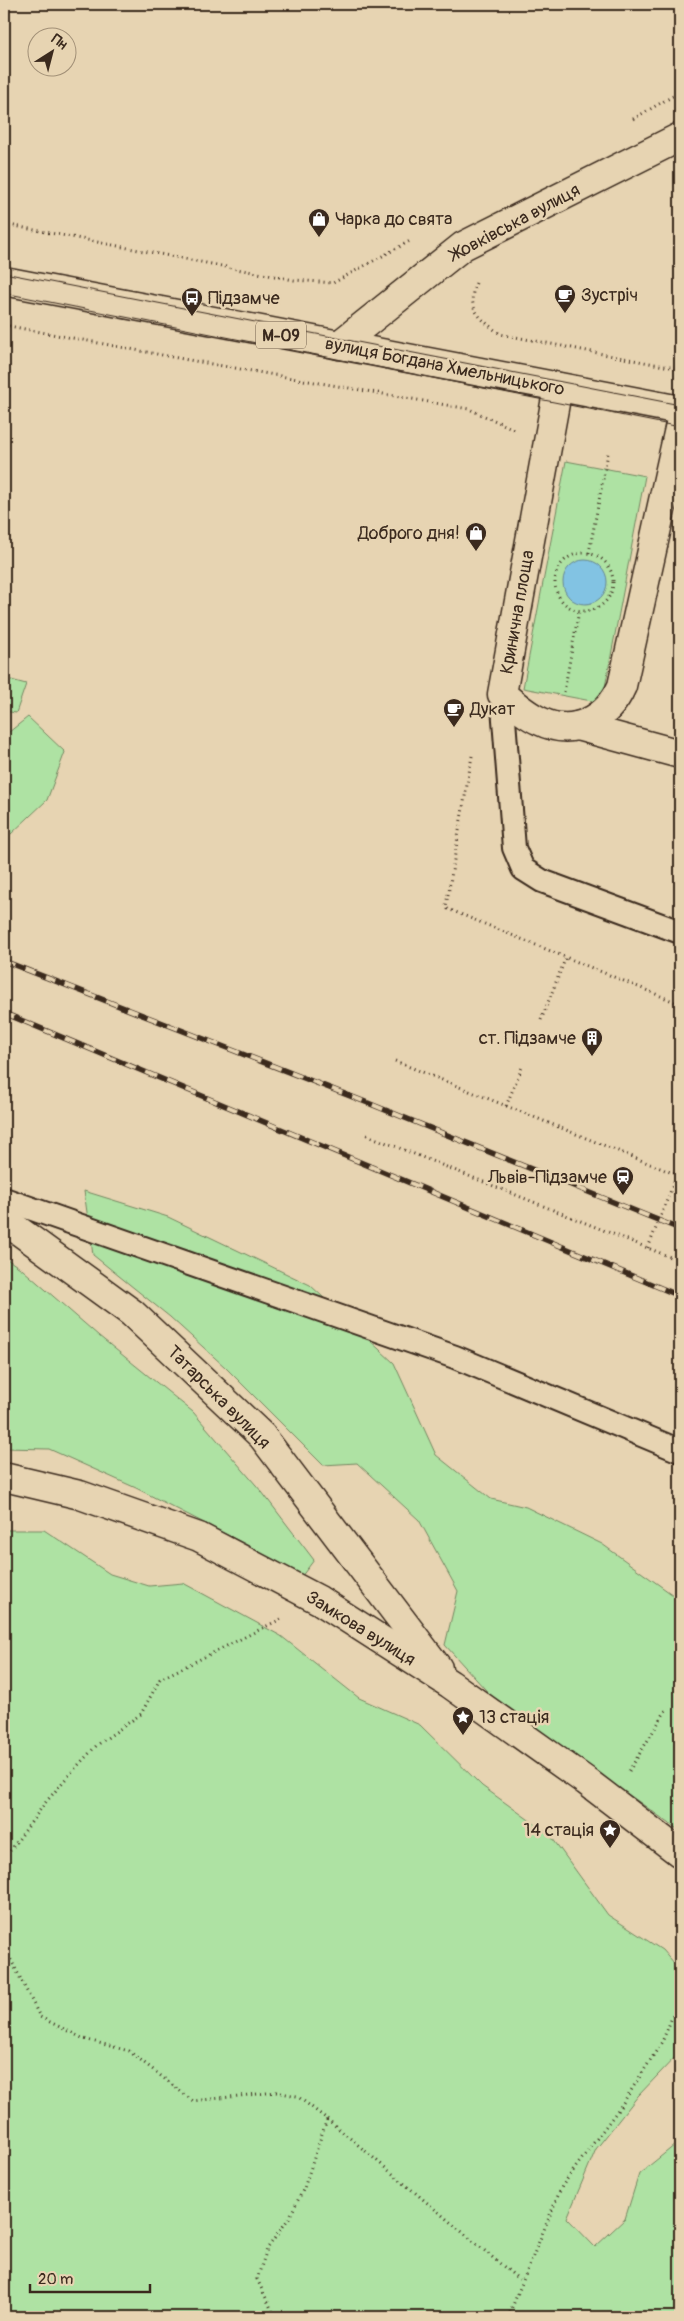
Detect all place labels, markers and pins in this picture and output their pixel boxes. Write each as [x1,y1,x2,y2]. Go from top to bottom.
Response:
shop icon: Чарка до святa [307,207,331,238]
place label: Чарка до святa [335,208,452,231]
cafe icon: Зустріч [553,283,577,314]
place label: Зустріч [581,284,638,307]
bus stop icon: Підзамче [180,286,204,317]
place label: Підзамче [208,287,280,310]
shop icon: Доброго дня! [464,521,488,552]
place label: Доброго дня! [357,522,460,545]
cafe icon: Дукат [442,697,466,728]
place label: Дукат [469,698,515,721]
building icon: ст. Підзамче [580,1026,604,1057]
place label: ст. Підзамче [479,1027,576,1050]
station icon: Львів-Підзамче [611,1165,635,1196]
place label: Львів-Підзамче [487,1166,607,1189]
place icon: 13 стація [451,1705,475,1736]
place label: 13 стація [479,1706,549,1729]
place icon: 14 стація [598,1818,622,1849]
place label: 14 стація [523,1819,594,1842]

